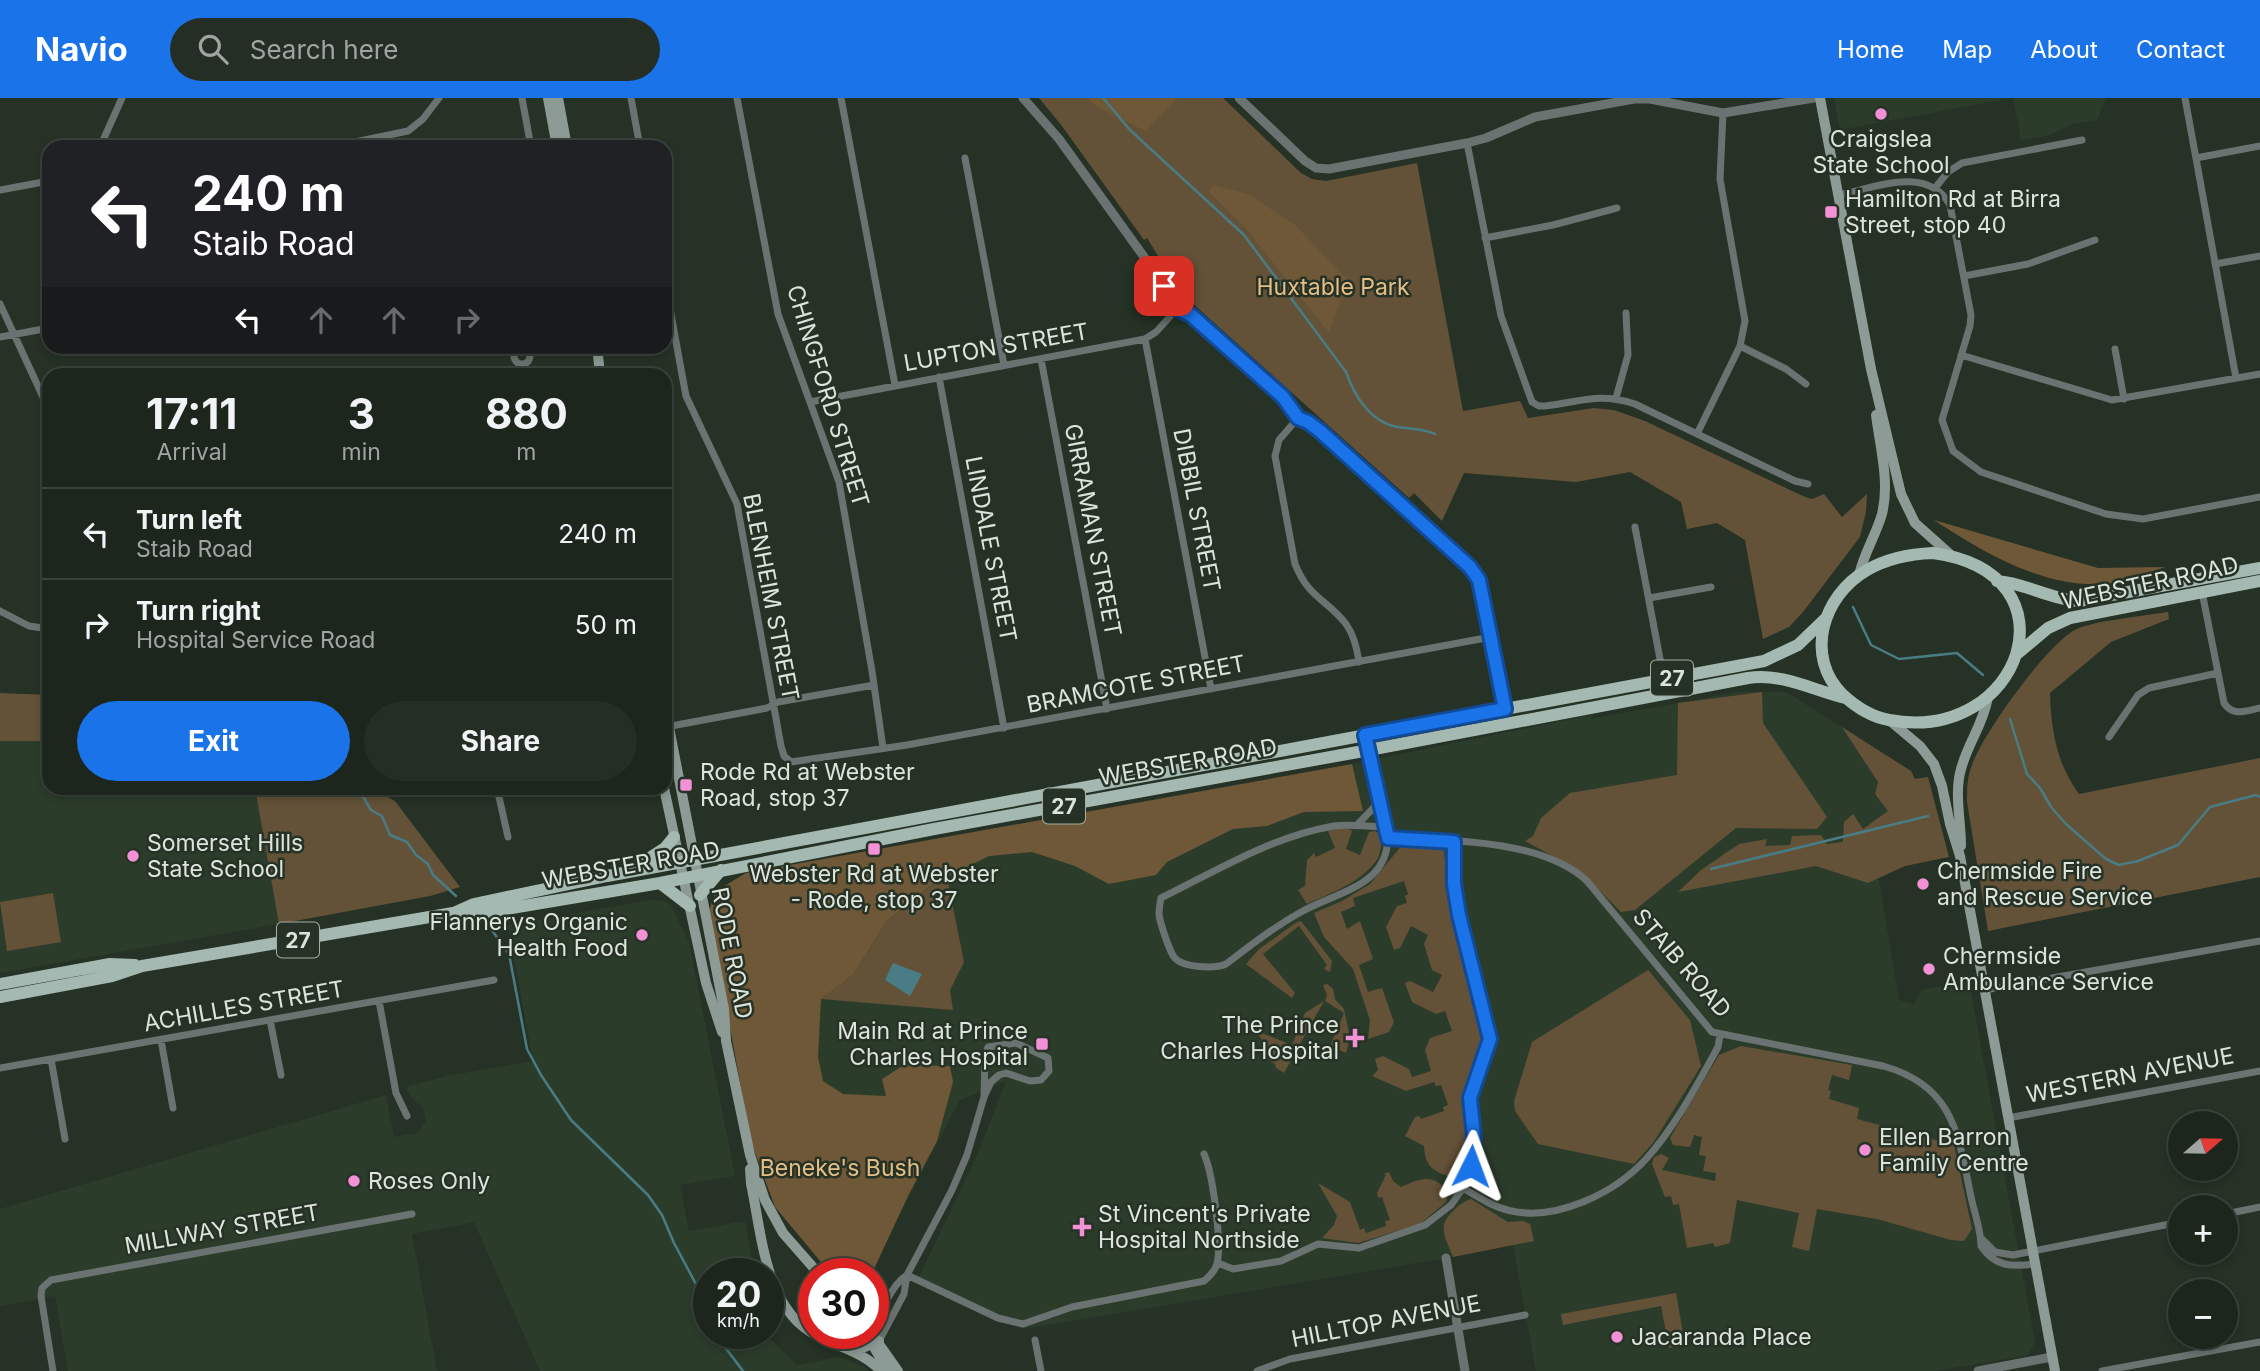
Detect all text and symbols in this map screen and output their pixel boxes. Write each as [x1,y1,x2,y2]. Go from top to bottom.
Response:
search box [170,18,660,81]
text: Navio [35,29,128,69]
icon: search [194,30,232,68]
text: Search here [250,34,398,65]
text: Home [1837,35,1904,64]
text: Map [1942,35,1992,64]
text: About [2030,35,2098,64]
text: Contact [2136,35,2225,64]
marker: Craigslea State School [1873,106,1889,122]
place label: Craigslea State School [1812,125,1950,179]
text: 240 m [192,164,345,223]
icon: left [77,168,168,259]
place label: Hamilton Rd at Birra Street, stop 40 [1845,185,2061,239]
marker: Hamilton Rd at Birra Street, stop 40 [1823,204,1839,220]
text: Staib Road [192,224,355,263]
pin [1134,256,1194,316]
icon: arrive [1145,267,1183,305]
park label: Huxtable Park [1256,273,1410,301]
street label: CHINGFORD STREET [781,282,875,510]
icon: left [229,301,267,339]
icon: ahead [302,301,340,339]
icon: ahead [375,301,413,339]
icon: right [448,301,486,339]
street label: LUPTON STREET [901,317,1091,377]
text: 17:11 [146,388,237,439]
text: 3 [348,388,375,439]
text: 880 [485,388,568,439]
street label: GIRRAMAN STREET [1059,421,1127,639]
street label: DIBBIL STREET [1167,426,1227,594]
text: Arrival [156,438,227,466]
text: min [342,438,381,466]
text: m [516,438,537,466]
street label: LINDALE STREET [959,454,1023,644]
street label: BLENHEIM STREET [737,491,805,703]
text: Turn left [136,504,242,535]
icon: left [77,515,115,553]
text: 240 m [558,518,637,549]
text: Staib Road [136,535,253,563]
street label: WEBSTER ROAD [2059,551,2241,615]
text: Turn right [136,595,261,626]
icon: right [77,606,115,644]
text: 50 m [575,609,637,640]
text: Hospital Service Road [136,626,375,654]
street label: BRAMCOTE STREET [1024,649,1248,719]
road number: 27 [1651,660,1693,696]
button: Exit [77,701,350,781]
button: Share [364,701,637,781]
street label: WEBSTER ROAD [1097,733,1279,791]
place label: Rode Rd at Webster Road, stop 37 [700,758,915,812]
marker: Rode Rd at Webster Road, stop 37 [678,777,694,793]
road number: 27 [1043,788,1085,824]
place label: Somerset Hills State School [147,829,303,883]
street label: WEBSTER ROAD [540,836,722,894]
marker: Webster Rd at Webster - Rode, stop 37 [866,841,882,857]
marker: Somerset Hills State School [125,848,141,864]
place label: Chermside Fire and Rescue Service [1937,857,2153,911]
place label: Webster Rd at Webster - Rode, stop 37 [749,860,999,914]
marker: Chermside Fire and Rescue Service [1915,876,1931,892]
street label: RODE ROAD [706,885,758,1021]
street label: STAIB ROAD [1627,903,1737,1023]
place label: Flannerys Organic Health Food [430,908,628,962]
road number: 27 [277,922,319,958]
marker: Flannerys Organic Health Food [634,927,650,943]
place label: Chermside Ambulance Service [1943,942,2154,996]
marker: Chermside Ambulance Service [1921,961,1937,977]
street label: ACHILLES STREET [142,975,346,1037]
place label: The Prince Charles Hospital [1160,1011,1339,1065]
place label: Main Rd at Prince Charles Hospital [837,1017,1028,1071]
marker: The Prince Charles Hospital [1345,1028,1365,1048]
marker: Main Rd at Prince Charles Hospital [1034,1036,1050,1052]
street label: WESTERN AVENUE [2024,1041,2236,1109]
north arrow [2168,1111,2238,1181]
map controls [2168,1111,2238,1349]
place label: Ellen Barron Family Centre [1879,1123,2029,1177]
position arrow [1434,1129,1508,1203]
marker: Ellen Barron Family Centre [1857,1142,1873,1158]
park label: Beneke's Bush [760,1154,920,1182]
place label: Roses Only [368,1167,490,1195]
marker: Roses Only [346,1173,362,1189]
button: + [2168,1195,2238,1265]
street label: MILLWAY STREET [122,1198,322,1260]
place label: St Vincent's Private Hospital Northside [1098,1200,1311,1254]
marker: St Vincent's Private Hospital Northside [1072,1217,1092,1237]
speed limit sign: 30 [798,1258,889,1349]
text: 20 [716,1273,761,1315]
button: − [2168,1279,2238,1349]
street label: HILLTOP AVENUE [1289,1289,1483,1353]
text: km/h [717,1310,760,1331]
place label: Jacaranda Place [1631,1323,1812,1351]
marker: Jacaranda Place [1609,1329,1625,1345]

